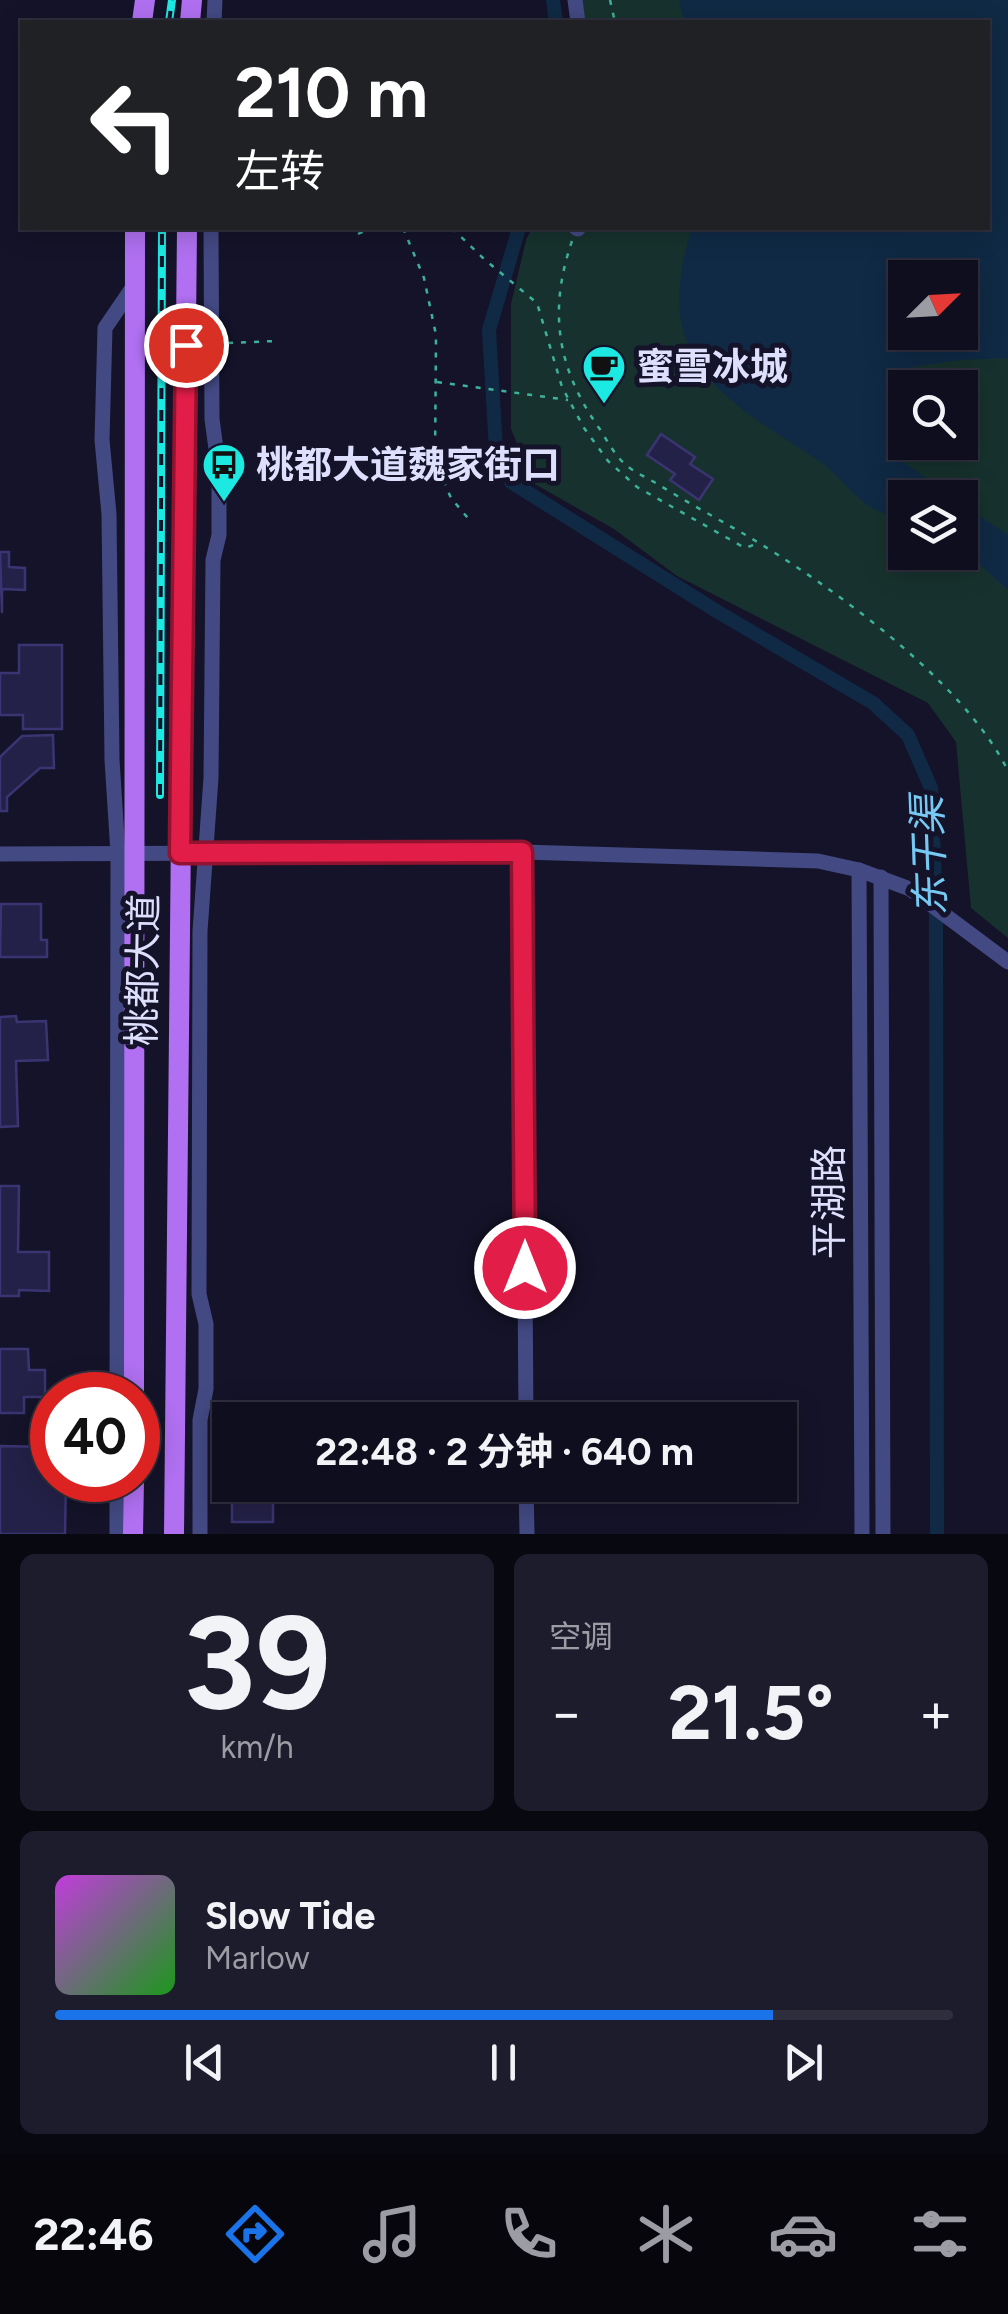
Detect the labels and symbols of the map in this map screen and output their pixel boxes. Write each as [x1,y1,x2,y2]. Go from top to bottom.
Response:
north arrow [888,260,978,350]
pin [144,303,229,388]
cafe icon: 蜜雪冰城 [581,344,627,405]
place label: 蜜雪冰城 [636,344,788,390]
bus stop icon: 桃都大道魏家街口 [201,442,247,503]
place label: 桃都大道魏家街口 [256,442,560,488]
water label: 东干渠 [903,790,955,917]
street label: 桃都大道 [119,894,167,1046]
street label: 平湖路 [806,1145,852,1259]
position arrow [473,1216,577,1320]
speed limit sign: 40 [30,1372,160,1502]

